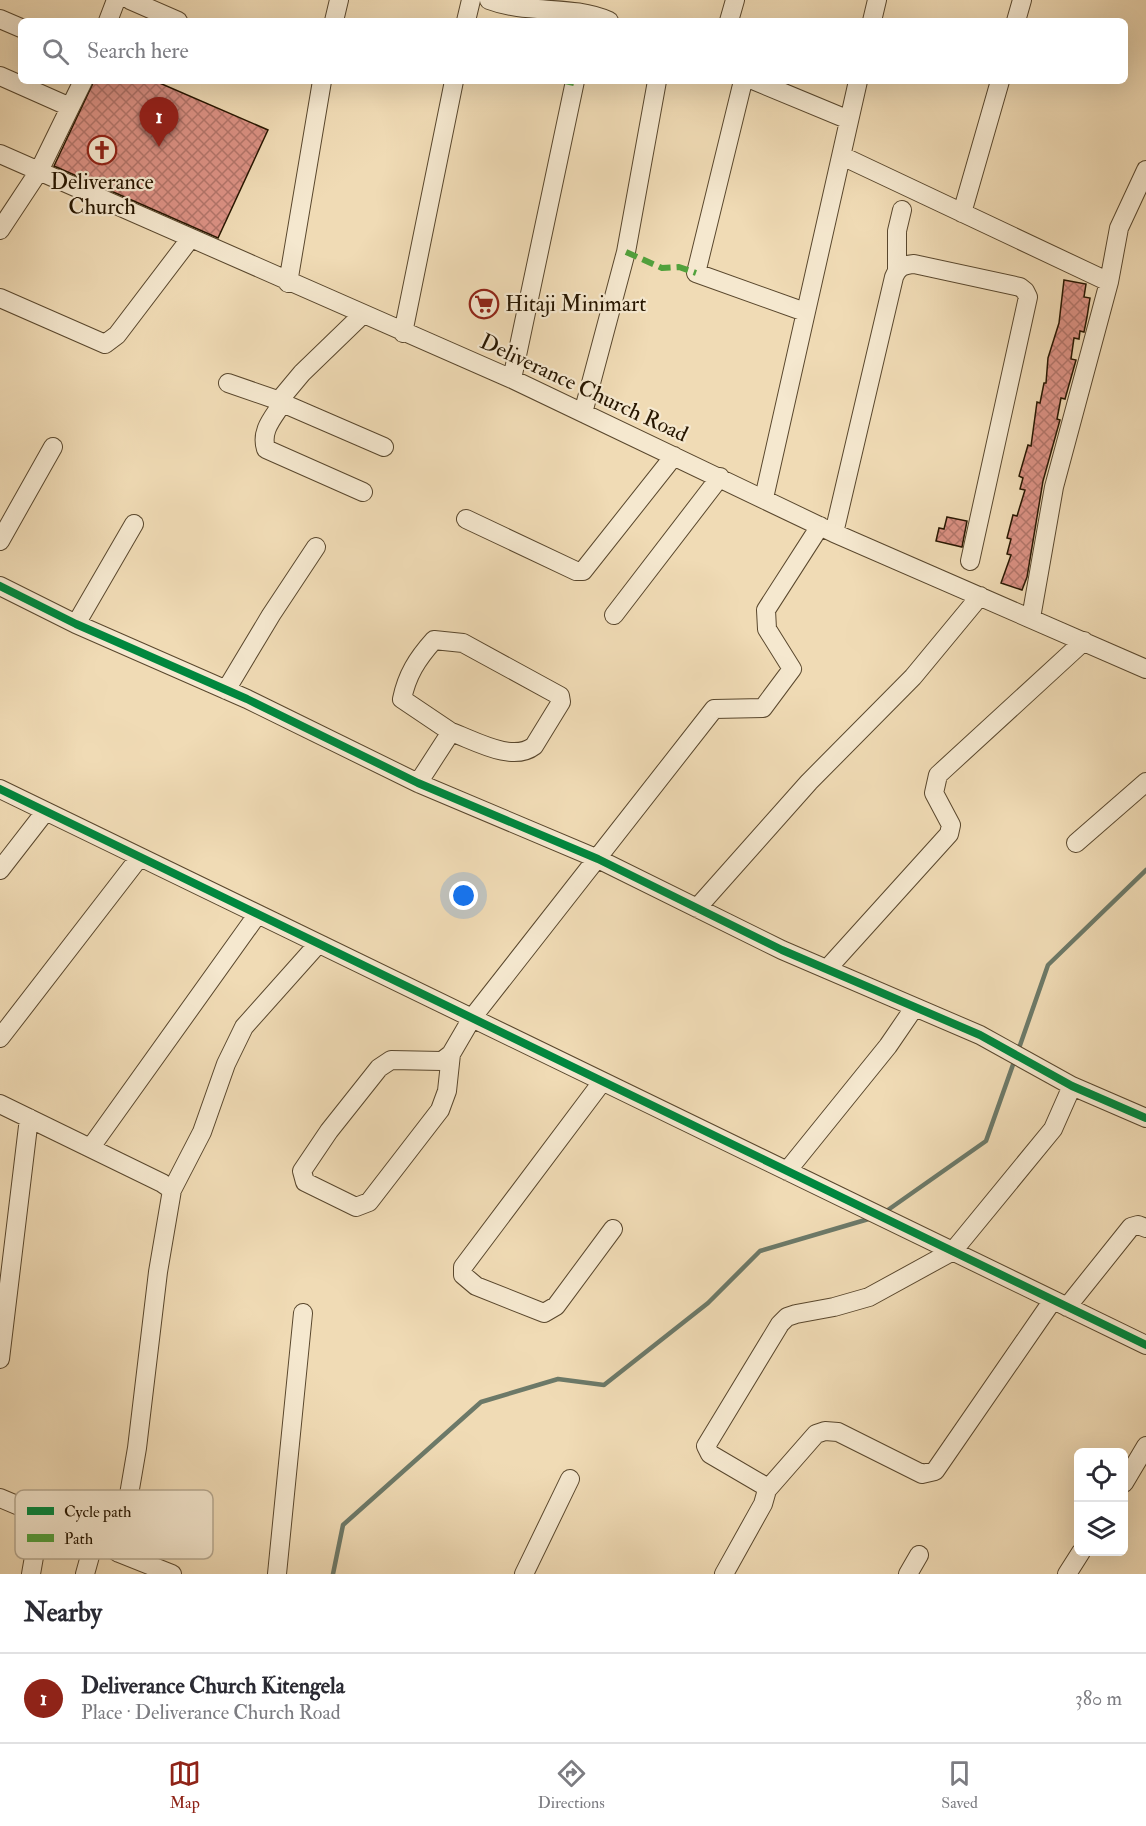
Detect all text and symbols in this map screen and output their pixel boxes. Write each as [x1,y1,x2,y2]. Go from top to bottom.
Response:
search box [18,18,1128,84]
icon: search [39,35,72,68]
text: Search here [87,37,189,65]
pin: 1 [140,98,178,147]
church icon: Deliverance Church [86,134,118,166]
place label: Deliverance Church [50,168,154,221]
supermarket icon: Hitaji Minimart [468,288,500,320]
place label: Hitaji Minimart [505,290,646,318]
street label: Deliverance Church Road [476,328,693,449]
your location [449,881,478,910]
map controls [1074,1448,1128,1556]
button: locate [1074,1448,1128,1502]
legend [15,1490,213,1559]
text: Cycle path [64,1502,132,1523]
button: layers [1074,1502,1128,1556]
text: Path [64,1529,94,1549]
text: Nearby [24,1597,102,1629]
text: Deliverance Church Kitengela [81,1672,345,1700]
text: 1 [40,1686,47,1711]
text: 380 m [1075,1686,1122,1711]
text: Place · Deliverance Church Road [81,1700,341,1725]
tab: Map [168,1757,201,1813]
tab: Directions [538,1757,605,1813]
tab: Saved [941,1757,978,1813]

